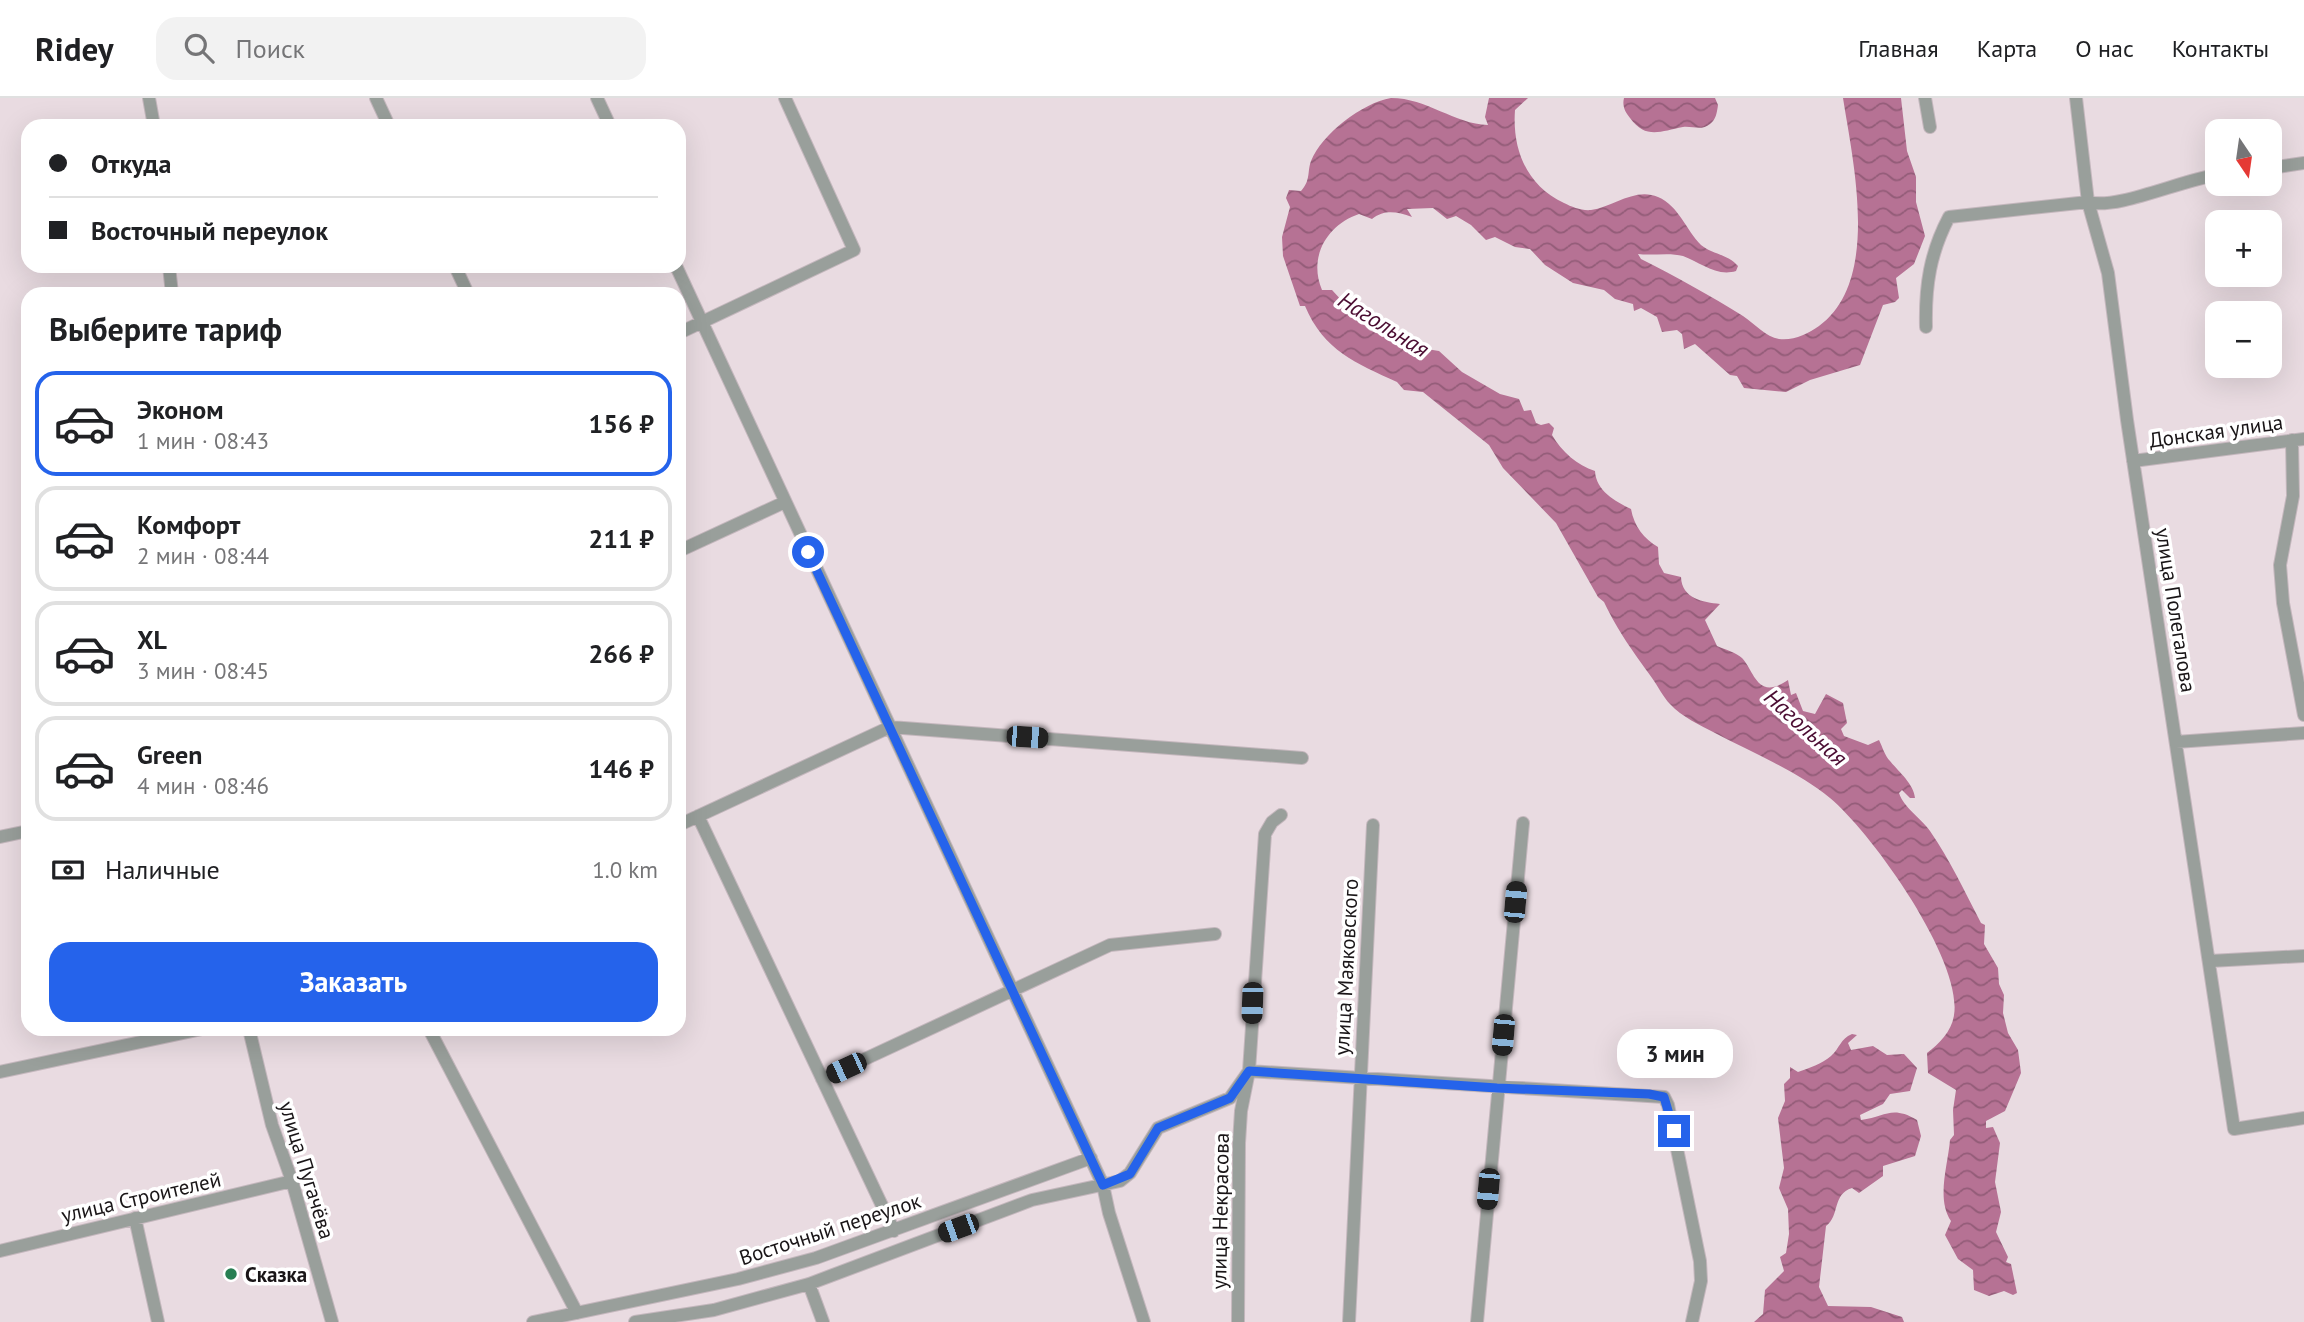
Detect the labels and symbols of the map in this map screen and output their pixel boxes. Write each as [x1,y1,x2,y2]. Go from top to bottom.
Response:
north arrow [2205,119,2282,196]
water label: Нагольная [1333,285,1435,363]
street label: Донская улица [2147,408,2285,454]
street label: улица Полегалова [2150,526,2202,694]
route start [792,536,824,568]
water label: Нагольная [1758,682,1854,772]
car [1006,725,1049,749]
street label: улица Маяковского [1328,878,1364,1056]
car [1503,880,1528,924]
car [1241,982,1264,1024]
car [1491,1013,1516,1057]
callout: 3 мин [1616,1030,1732,1079]
car [823,1050,870,1086]
street label: улица Пугачёва [273,1098,341,1242]
route end [1658,1115,1690,1147]
street label: улица Некрасова [1205,1132,1235,1290]
street label: улица Строителей [58,1166,224,1228]
car [1476,1167,1501,1211]
street label: Восточный переулок [736,1187,924,1271]
car [935,1211,982,1245]
place label: Сказка [245,1261,307,1288]
marker: Сказка [223,1266,239,1282]

